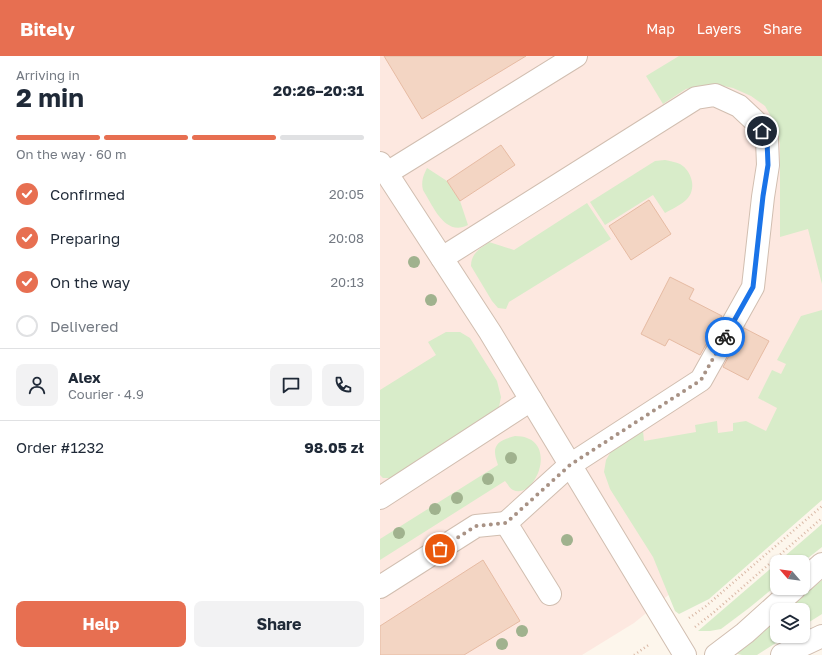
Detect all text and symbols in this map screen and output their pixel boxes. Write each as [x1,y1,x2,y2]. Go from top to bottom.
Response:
text: Bitely [20,17,75,40]
text: Map [646,20,675,37]
text: Layers [697,20,741,37]
text: Share [763,20,802,37]
text: Arriving in [16,67,80,83]
text: 20:26–20:31 [273,81,364,99]
text: 2 min [16,82,84,113]
pin [745,114,779,148]
icon: home [751,120,773,142]
text: On the way · 60 m [16,146,127,162]
icon: check [16,183,38,205]
text: Confirmed [50,185,125,203]
text: 20:05 [329,186,364,202]
icon: check [16,227,38,249]
text: Preparing [50,229,120,247]
text: 20:08 [329,230,364,246]
icon: check [16,271,38,293]
text: On the way [50,273,130,291]
text: 20:13 [331,274,364,290]
text: Delivered [50,317,118,335]
courier [705,317,745,357]
icon: bike [714,326,736,348]
button: person [16,364,58,406]
button: chat [270,364,312,406]
button: phone [322,364,364,406]
text: Alex [68,368,101,386]
text: Courier · 4.9 [68,386,144,402]
text: Order #1232 [16,438,104,456]
text: 98.05 zł [304,438,364,456]
pin [423,532,457,566]
icon: bag [429,538,451,560]
north arrow [770,555,810,595]
map controls [770,555,810,643]
button: Help [16,601,186,647]
button: Share [194,601,364,647]
button: layers [770,603,810,643]

